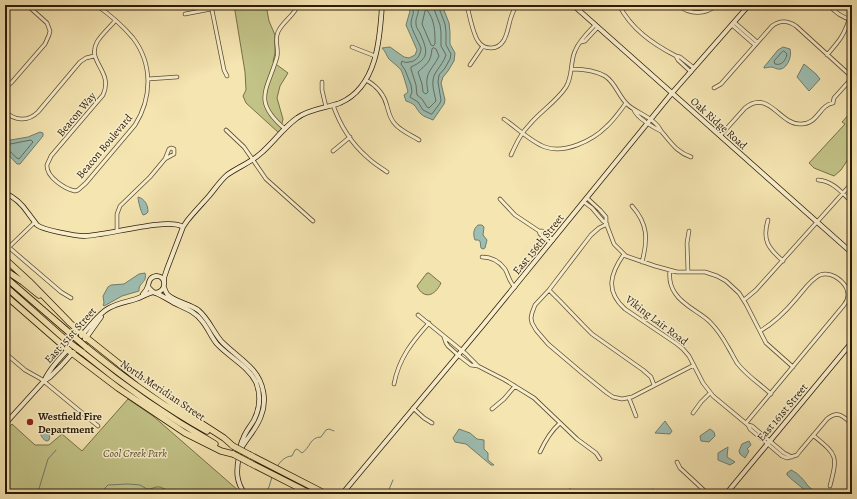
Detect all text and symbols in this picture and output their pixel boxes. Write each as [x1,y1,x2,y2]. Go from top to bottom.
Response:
street label: Beacon Way [53,89,100,140]
street label: Oak Ridge Road [687,94,750,153]
street label: Beacon Boulevard [73,111,136,182]
street label: East 156th Street [509,211,568,278]
street label: Viking Lair Road [622,291,691,349]
street label: East 151st Street [41,304,100,367]
street label: North Meridian Street [117,356,209,425]
street label: East 161st Street [754,380,811,445]
place label: Westfield Fire Department [37,409,102,437]
marker: Westfield Fire Department [25,417,35,427]
park label: Cool Creek Park [103,446,167,461]

